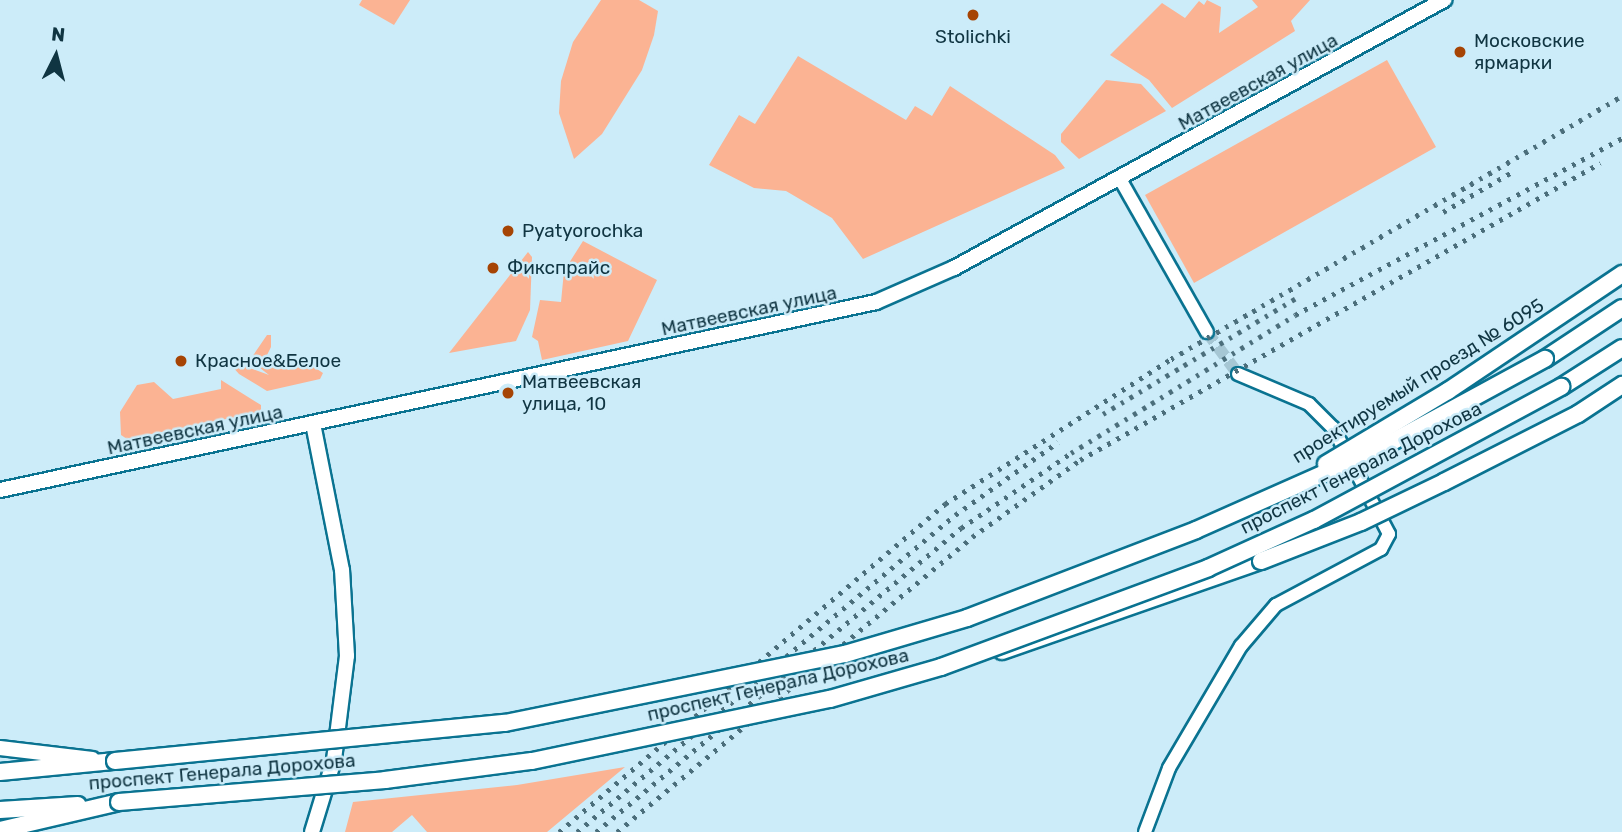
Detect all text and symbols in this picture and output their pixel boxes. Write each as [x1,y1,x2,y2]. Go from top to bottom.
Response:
marker: Stolichki [965,7,981,23]
north arrow [21,21,91,91]
text: N [50,22,66,47]
place label: Stolichki [935,26,1011,48]
street label: Матвеевская улица [1174,29,1342,135]
place label: Московские ярмарки [1474,30,1585,74]
marker: Московские ярмарки [1452,44,1468,60]
place label: Pyatyorochka [522,220,643,242]
marker: Pyatyorochka [500,223,516,239]
place label: Фикспрайс [507,257,610,279]
marker: Фикспрайс [485,260,501,276]
street label: Матвеевская улица [659,281,839,341]
street label: проектируемый проезд № 6095 [1288,294,1548,468]
place label: Красное&Белое [195,350,341,372]
marker: Красное&Белое [173,353,189,369]
place label: Матвеевская улица, 10 [522,371,641,415]
marker: Матвеевская улица, 10 [500,385,516,401]
street label: проспект Генерала Дорохова [1237,397,1485,539]
street label: Матвеевская улица [105,400,285,460]
street label: проспект Генерала Дорохова [645,644,911,726]
street label: проспект Генерала Дорохова [88,749,356,795]

